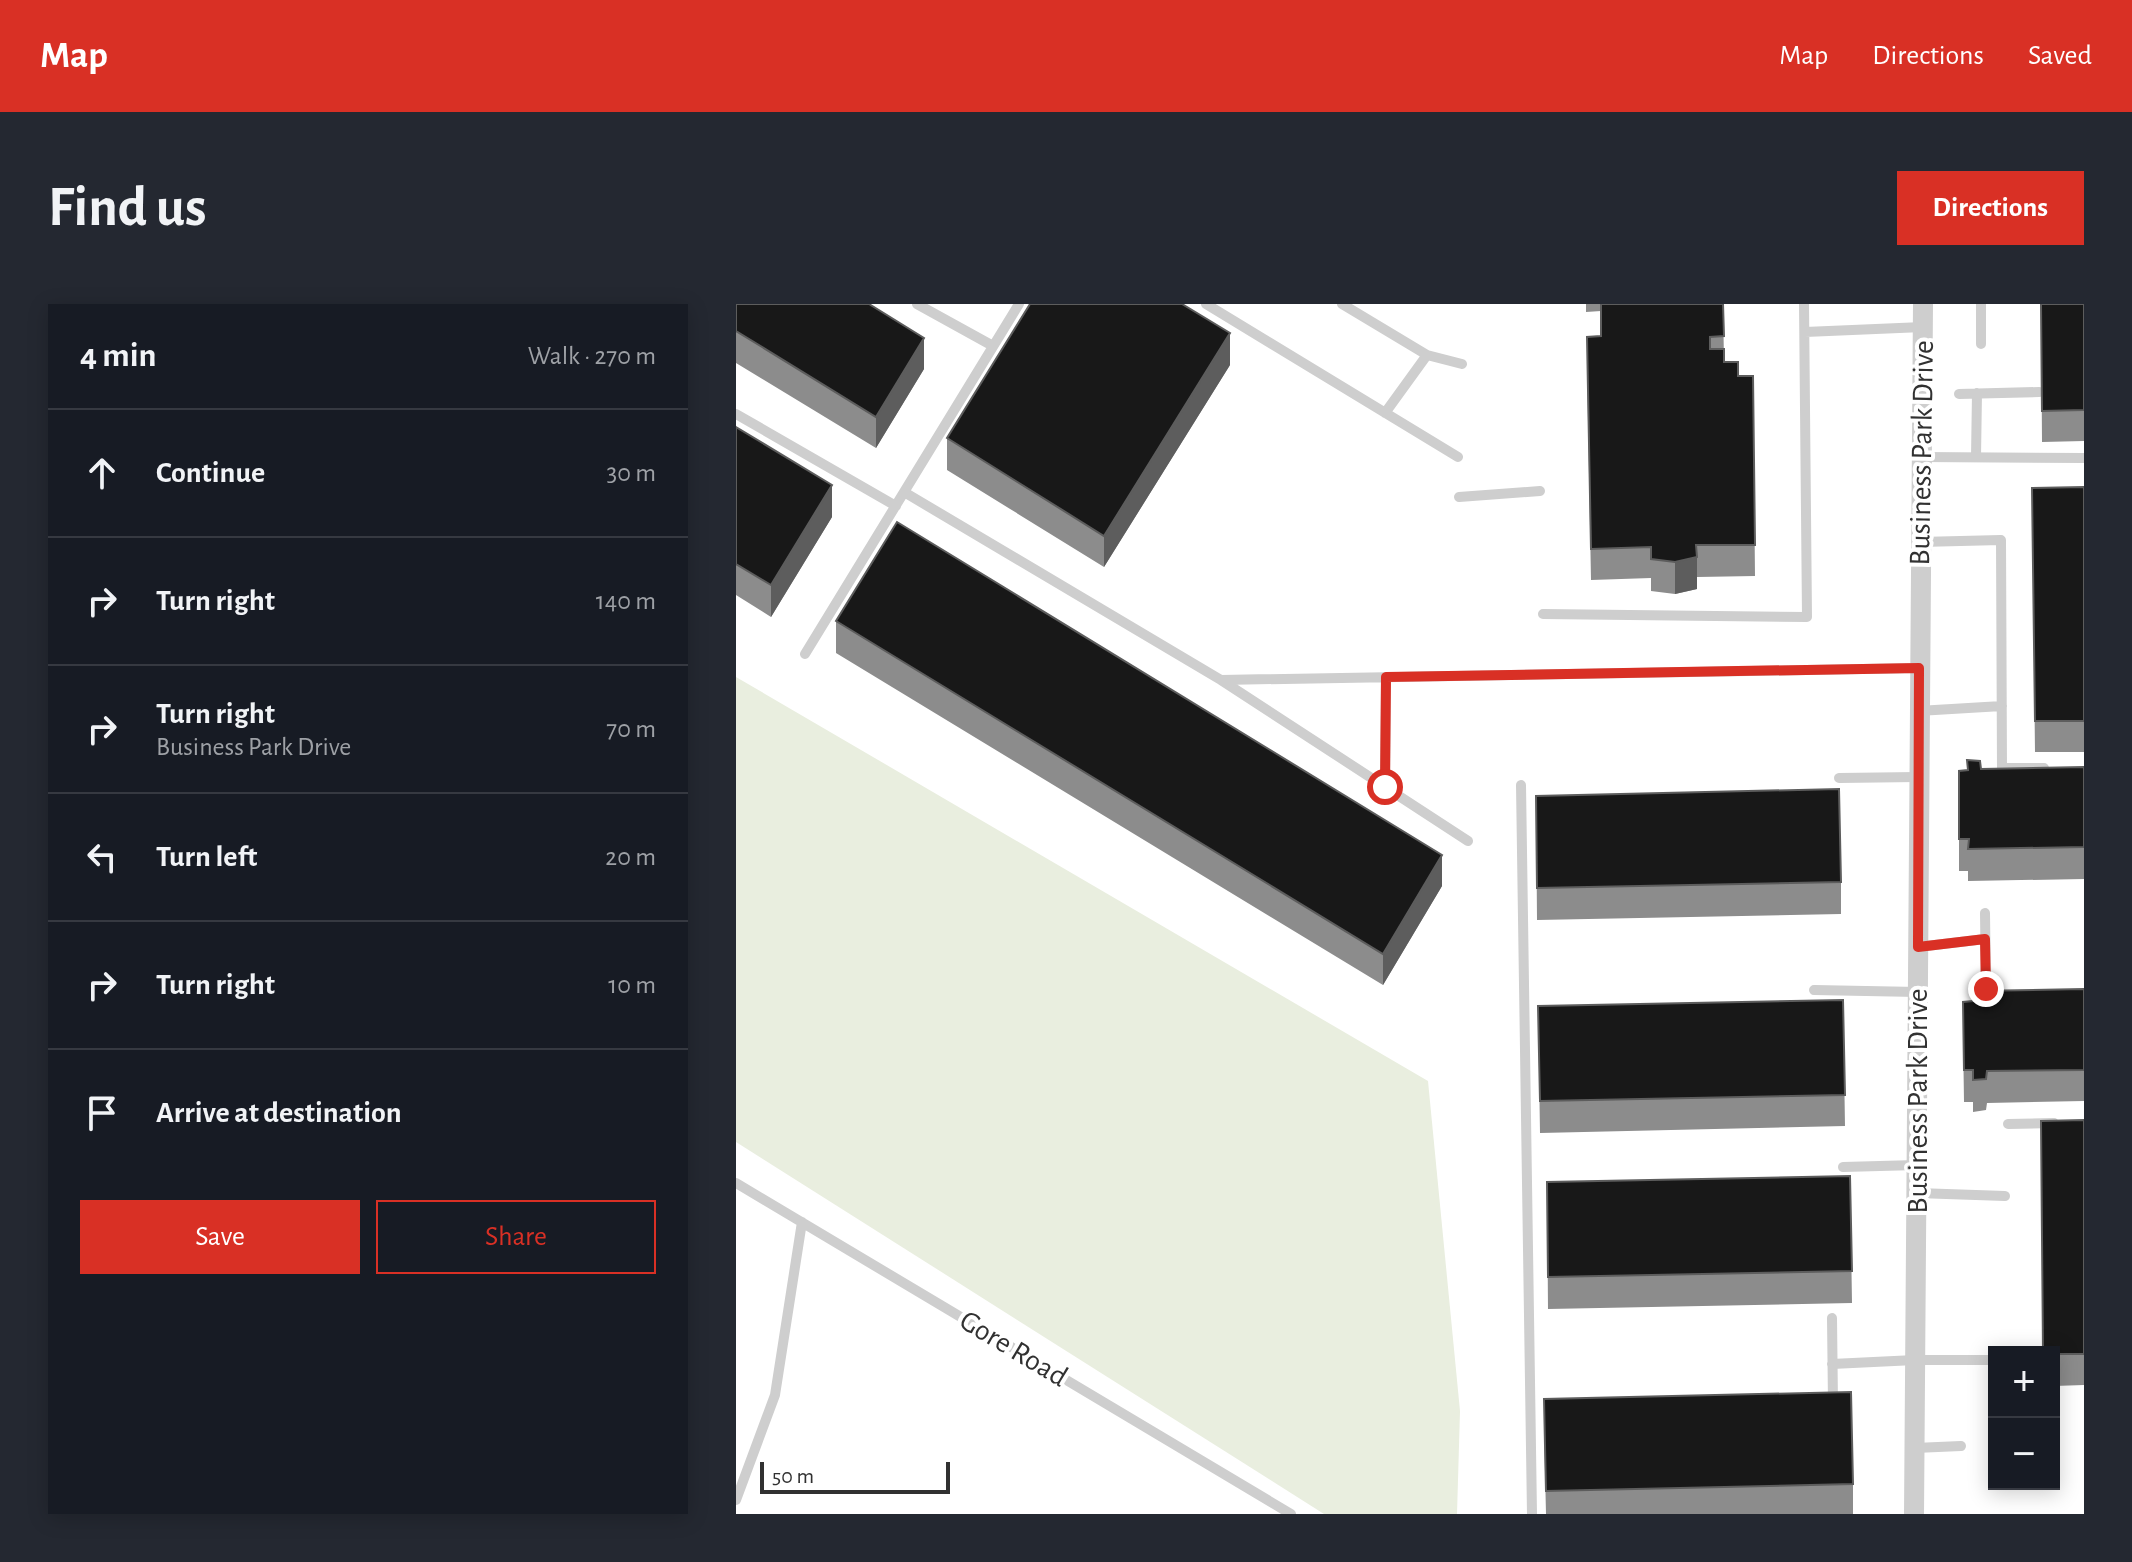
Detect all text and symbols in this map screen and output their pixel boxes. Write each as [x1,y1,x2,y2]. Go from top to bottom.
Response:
text: Map [40,37,108,75]
text: Map [1779,42,1828,70]
text: Directions [1872,42,1984,70]
text: Saved [2028,42,2092,70]
button: Directions [1897,171,2084,245]
text: Find us [48,180,206,236]
text: 4 min [80,339,157,373]
street label: Business Park Drive [1905,340,1939,566]
text: Walk · 270 m [528,343,656,369]
icon: ahead [80,451,124,495]
text: Continue [156,458,265,488]
text: 30 m [606,460,656,486]
icon: right [80,579,124,623]
text: Turn right [156,586,275,616]
text: 140 m [596,588,656,614]
text: Turn right [156,699,275,729]
icon: right [80,707,124,751]
text: 70 m [606,716,656,742]
text: Business Park Drive [156,734,351,760]
route start [1367,769,1403,805]
icon: left [80,835,124,879]
text: Turn left [156,842,257,872]
text: 20 m [605,844,656,870]
icon: right [80,963,124,1007]
text: Turn right [156,970,275,1000]
route end [1968,971,2004,1007]
text: 10 m [608,972,656,998]
street label: Business Park Drive [1903,988,1933,1214]
icon: arrive [80,1091,124,1135]
text: Arrive at destination [156,1098,402,1128]
button: Save [80,1200,360,1274]
button: Share [376,1200,656,1274]
street label: Gore Road [954,1305,1073,1393]
map controls [1988,1346,2060,1490]
button: + [1988,1346,2060,1418]
button: − [1988,1418,2060,1490]
scale bar [760,1458,950,1494]
text: 50 m [772,1465,814,1487]

